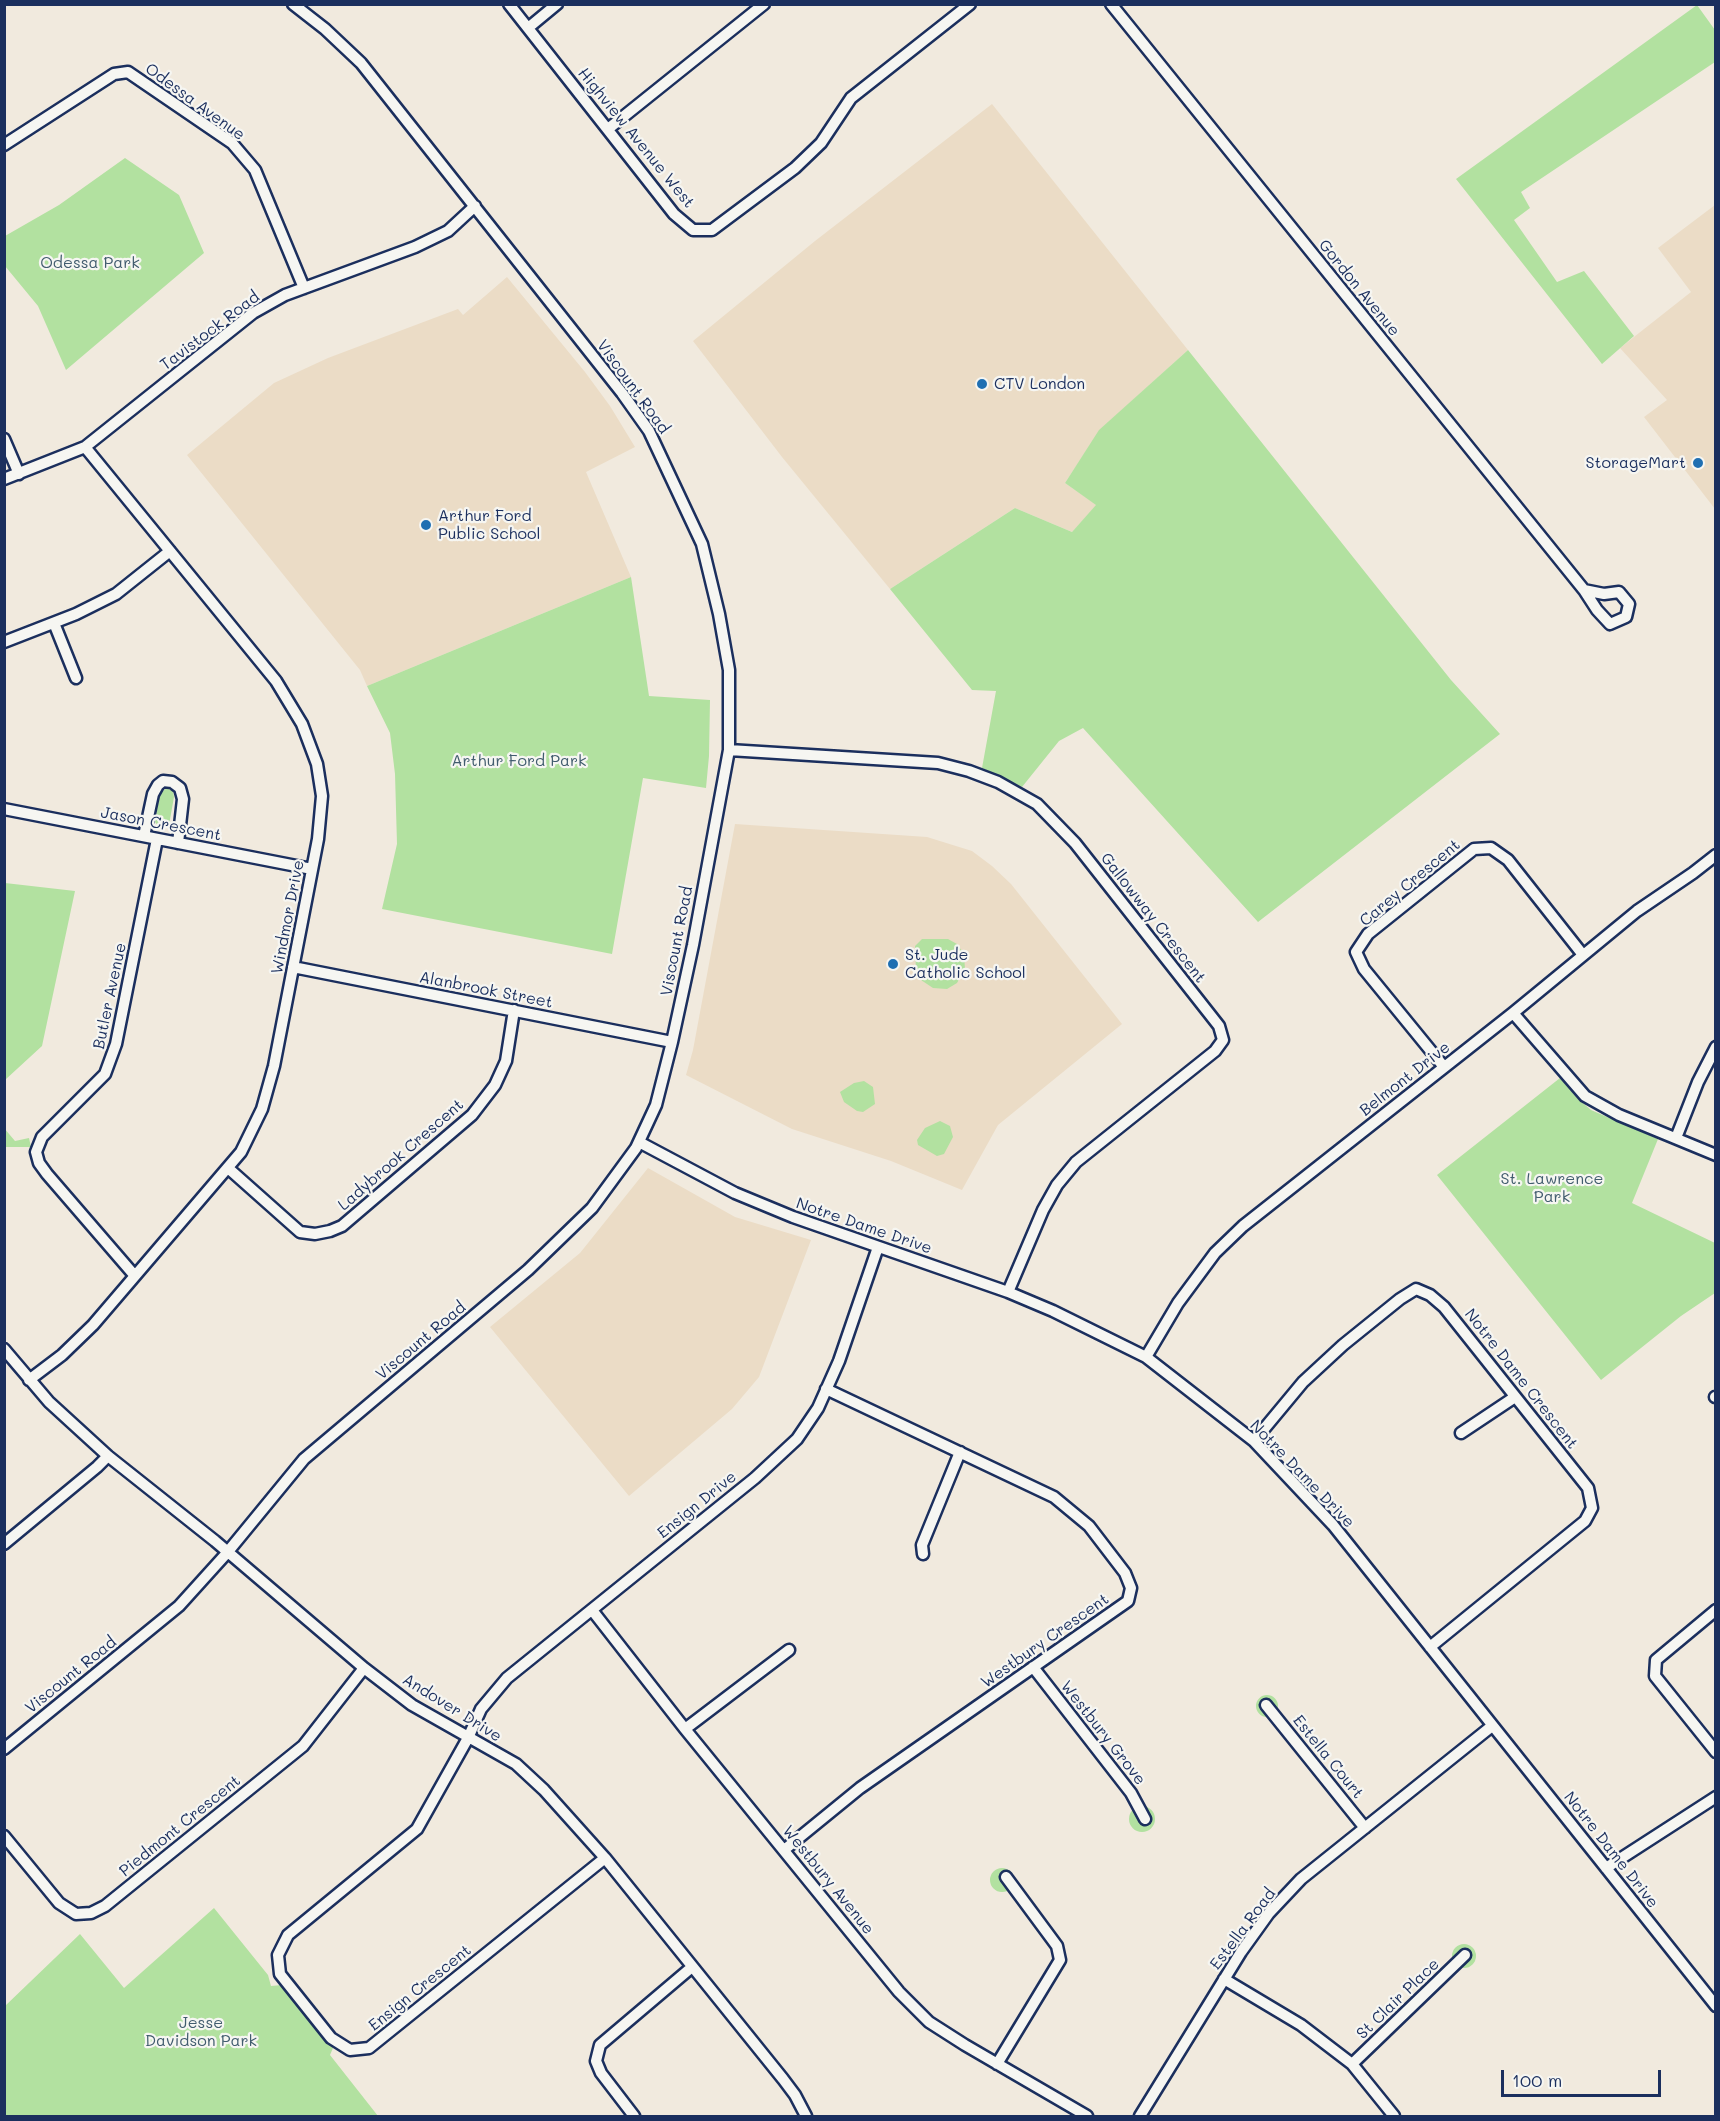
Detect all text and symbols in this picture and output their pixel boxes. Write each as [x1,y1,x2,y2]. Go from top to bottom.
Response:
street label: Odessa Avenue [141,59,249,145]
street label: Highview Avenue West [574,64,698,212]
street label: Gordon Avenue [1314,236,1404,340]
park label: Odessa Park [40,253,140,273]
street label: Tavistock Road [157,287,263,375]
street label: Viscount Road [592,336,674,438]
place label: CTV London [994,374,1085,394]
marker: CTV London [975,377,989,391]
place label: StorageMart [1585,453,1686,473]
marker: StorageMart [1691,456,1705,470]
place label: Arthur Ford Public School [438,506,541,544]
marker: Arthur Ford Public School [419,518,433,532]
park label: Arthur Ford Park [451,751,587,771]
street label: Jason Crescent [99,803,223,845]
street label: Carey Crescent [1356,835,1464,931]
street label: Gallowway Crescent [1096,849,1210,987]
street label: Windmor Drive [268,858,308,976]
street label: Viscount Road [657,884,697,998]
street label: Butler Avenue [89,941,131,1051]
place label: St. Jude Catholic School [905,945,1026,983]
marker: St. Jude Catholic School [886,957,900,971]
street label: Alanbrook Street [418,968,554,1012]
street label: Belmont Drive [1356,1038,1454,1120]
street label: Ladybrook Crescent [334,1095,468,1215]
park label: St. Lawrence Park [1501,1169,1603,1207]
street label: Notre Dame Drive [794,1194,934,1258]
street label: Viscount Road [372,1298,470,1384]
street label: Notre Dame Crescent [1460,1305,1582,1453]
street label: Notre Dame Drive [1246,1416,1358,1532]
street label: Ensign Drive [654,1467,740,1543]
street label: Westbury Crescent [977,1590,1113,1692]
street label: Viscount Road [22,1632,120,1718]
street label: Andover Drive [399,1670,505,1746]
street label: Westbury Grove [1056,1677,1150,1789]
street label: Estella Court [1289,1711,1367,1803]
street label: Piedmont Crescent [116,1771,244,1881]
street label: Notre Dame Drive [1560,1788,1662,1912]
street label: Westbury Avenue [778,1822,878,1938]
street label: Estella Road [1206,1885,1280,1973]
street label: Ensign Crescent [365,1941,475,2035]
street label: St Clair Place [1353,1955,1443,2043]
park label: Jesse Davidson Park [145,2013,257,2051]
scale bar [1504,2058,1664,2096]
text: 100 m [1512,2068,1562,2092]

